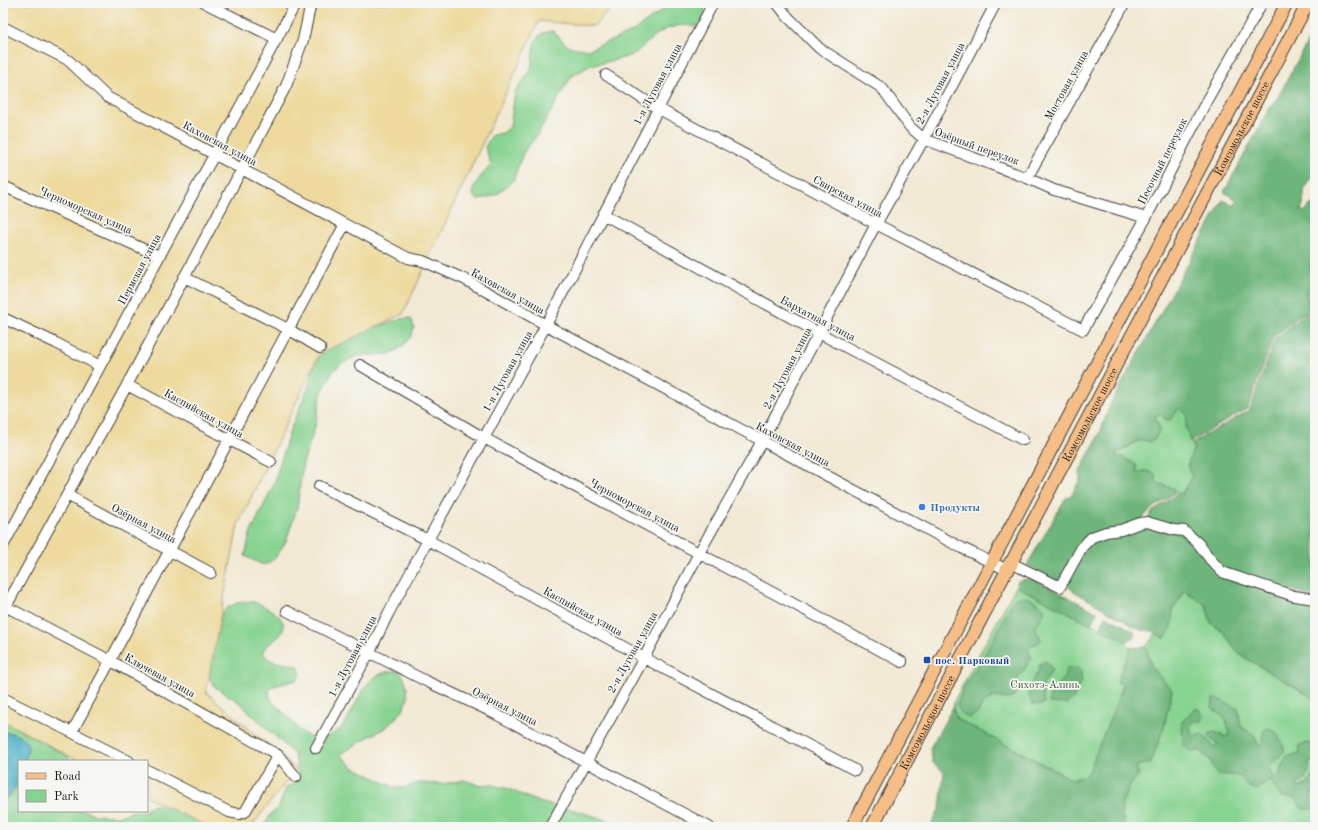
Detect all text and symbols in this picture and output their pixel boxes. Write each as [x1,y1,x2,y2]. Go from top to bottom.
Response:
street label: 2-я Луговая улица [915,40,968,126]
street label: 1-я Луговая улица [632,41,685,127]
street label: Мостовая улица [1044,49,1091,122]
street label: Комсомольское шоссе [1213,80,1272,178]
street label: Песочный переулок [1137,116,1190,207]
street label: Каховская улица [180,120,259,169]
street label: Озёрный переулок [933,127,1021,168]
street label: Свирская улица [811,174,884,221]
street label: Черноморская улица [37,186,134,237]
street label: Пермская улица [117,232,164,307]
street label: Каховская улица [469,268,546,317]
street label: Бархатная улица [778,295,857,344]
street label: 2-я Луговая улица [762,325,815,411]
street label: 1-я Луговая улица [481,329,535,414]
street label: Комсомольское шоссе [1062,366,1121,464]
street label: Каспийская улица [162,388,245,441]
street label: Каховская улица [753,421,832,470]
street label: Черноморская улица [587,478,682,535]
marker: Продукты [917,502,927,512]
street label: Озёрная улица [109,503,178,546]
place label: Продукты [930,503,981,514]
street label: Каспийская улица [541,586,624,639]
street label: 2-я Луговая улица [606,610,660,695]
street label: 1-я Луговая улица [327,613,380,699]
street label: Ключевая улица [122,652,197,701]
marker: пос. Парковый [922,655,932,665]
place label: пос. Парковый [935,656,1009,667]
street label: Комсомольское шоссе [899,674,958,772]
park label: Сихотэ-Алинь [1010,680,1080,691]
street label: Озёрная улица [470,686,539,729]
legend [18,760,148,812]
text: Road [54,771,81,783]
text: Park [54,791,79,803]

